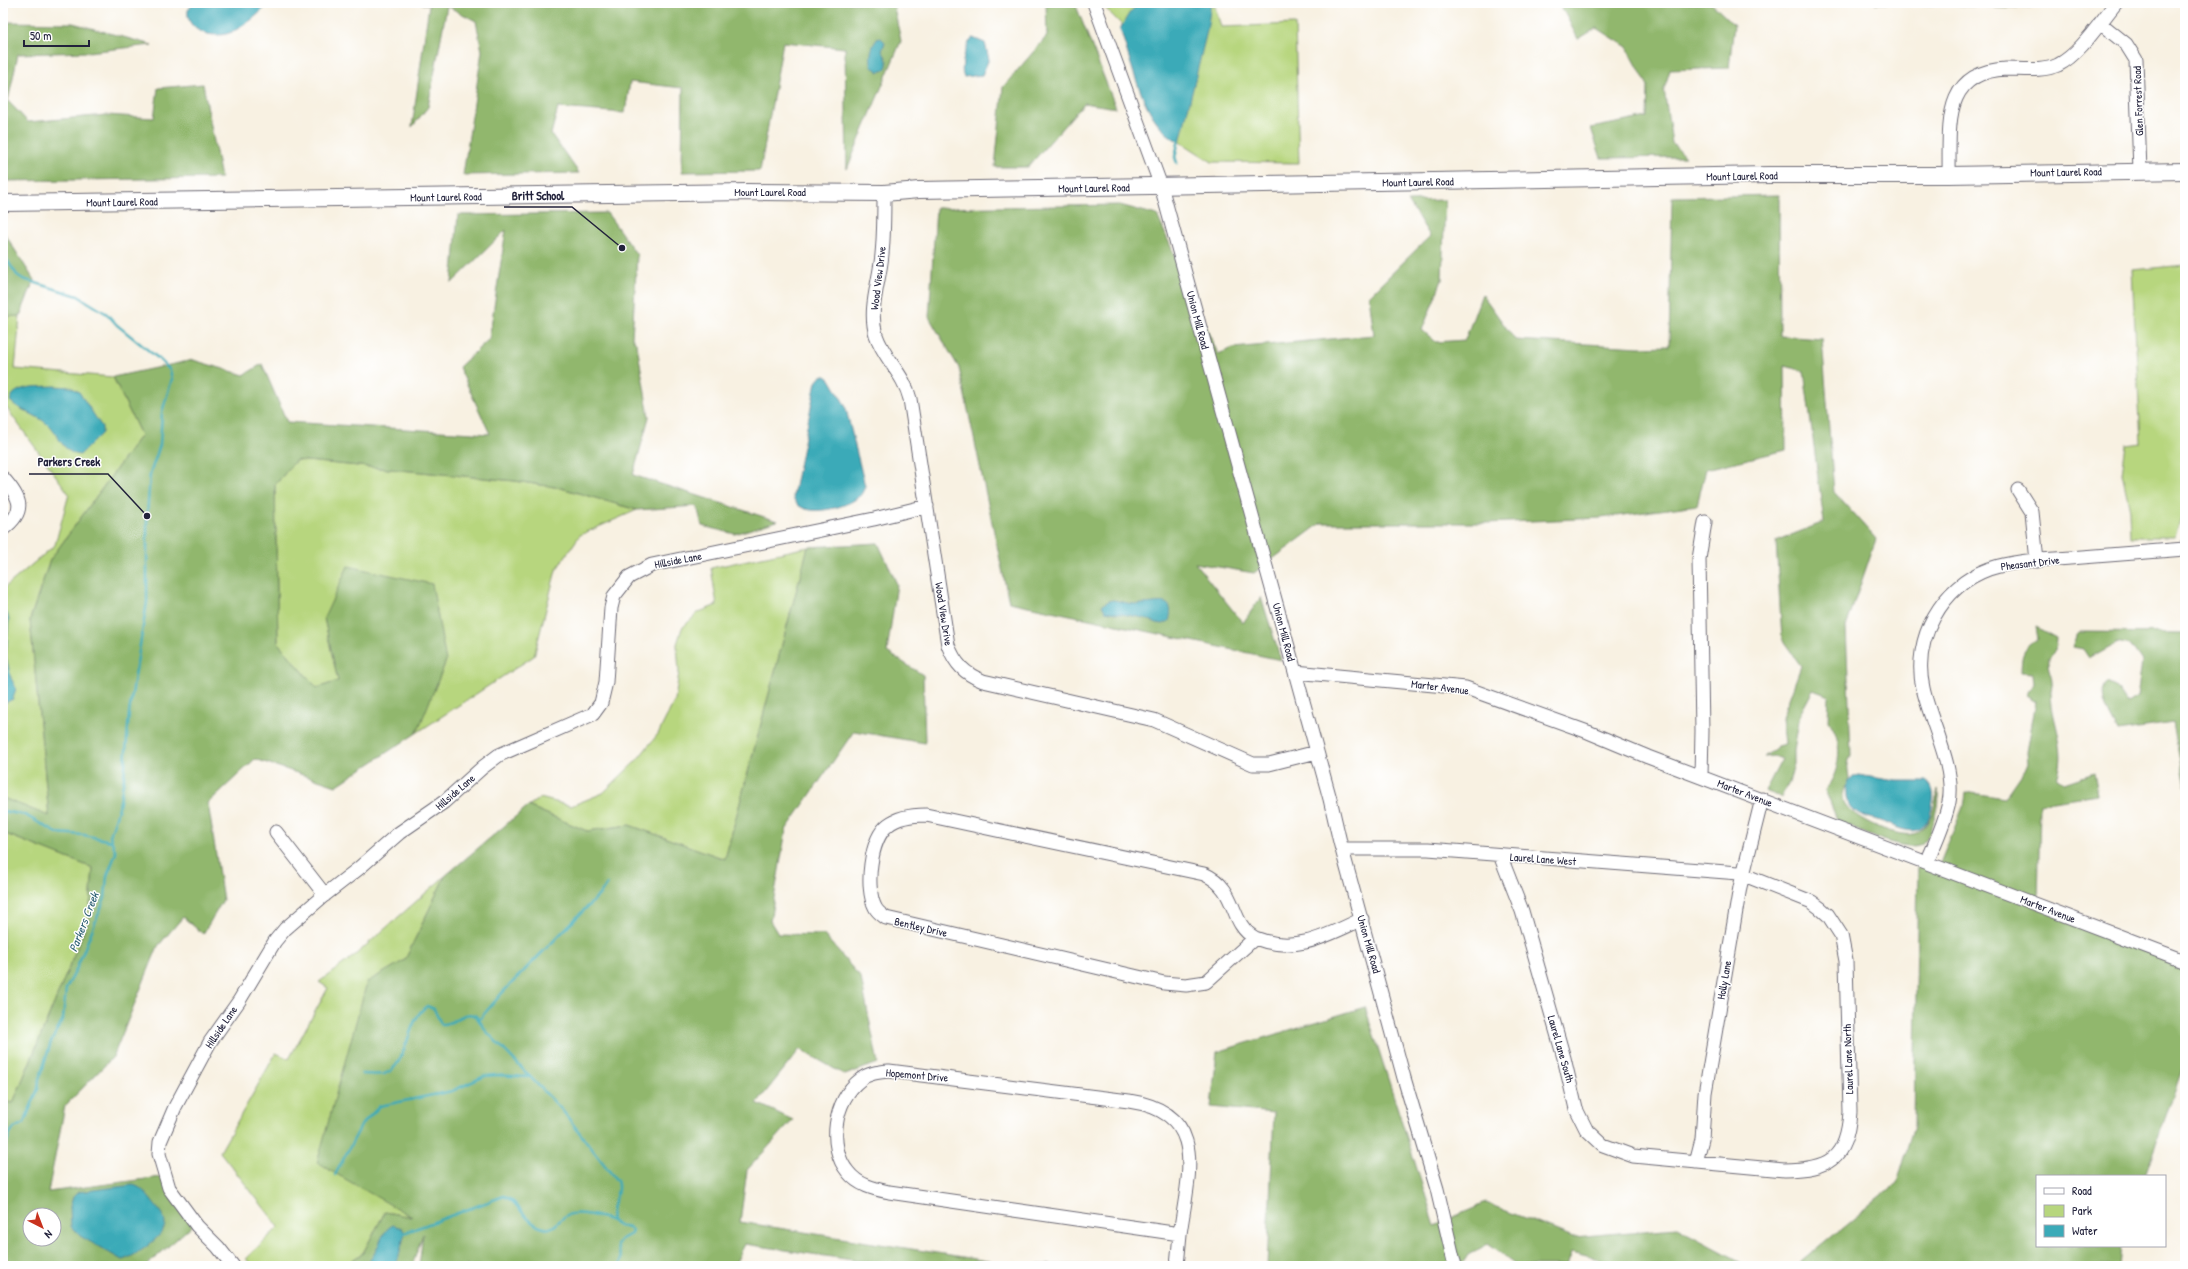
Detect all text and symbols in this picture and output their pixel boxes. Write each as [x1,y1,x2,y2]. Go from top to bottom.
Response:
scale bar [24,22,89,48]
text: 50 m [30,27,51,44]
street label: Glen Forrest Road [2130,65,2146,136]
street label: Mount Laurel Road [2030,164,2103,180]
street label: Mount Laurel Road [1706,168,1779,184]
street label: Mount Laurel Road [1382,174,1455,190]
street label: Mount Laurel Road [1058,180,1131,196]
callout: Britt School [504,183,572,207]
street label: Mount Laurel Road [734,185,806,199]
text: Britt School [512,187,565,204]
street label: Mount Laurel Road [410,189,483,205]
street label: Mount Laurel Road [86,194,159,210]
street label: Wood View Drive [867,245,889,311]
street label: Union Mill Road [1184,289,1213,351]
callout: Parkers Creek [29,450,108,474]
text: Parkers Creek [38,453,100,470]
street label: Hillside Lane [653,548,704,571]
street label: Pheasant Drive [2000,552,2061,574]
street label: Wood View Drive [932,581,956,647]
street label: Union Mill Road [1270,601,1299,663]
street label: Marter Avenue [1410,677,1470,698]
street label: Hillside Lane [432,771,478,813]
street label: Marter Avenue [1715,776,1775,810]
street label: Laurel Lane West [1509,850,1577,868]
water label: Parkers Creek [64,889,103,954]
street label: Marter Avenue [2018,892,2078,926]
street label: Union Mill Road [1354,913,1384,975]
street label: Bentley Drive [893,914,949,940]
street label: Holly Lane [1714,959,1734,1001]
street label: Hillside Lane [202,1003,241,1051]
street label: Laurel Lane South [1545,1014,1577,1085]
street label: Laurel Lane North [1840,1023,1856,1094]
street label: Hopemont Drive [885,1065,949,1085]
legend [2036,1175,2166,1247]
text: Road [2072,1182,2092,1199]
text: Park [2072,1202,2092,1219]
north arrow [22,1207,62,1247]
text: Water [2072,1222,2098,1239]
text: N [42,1227,56,1242]

